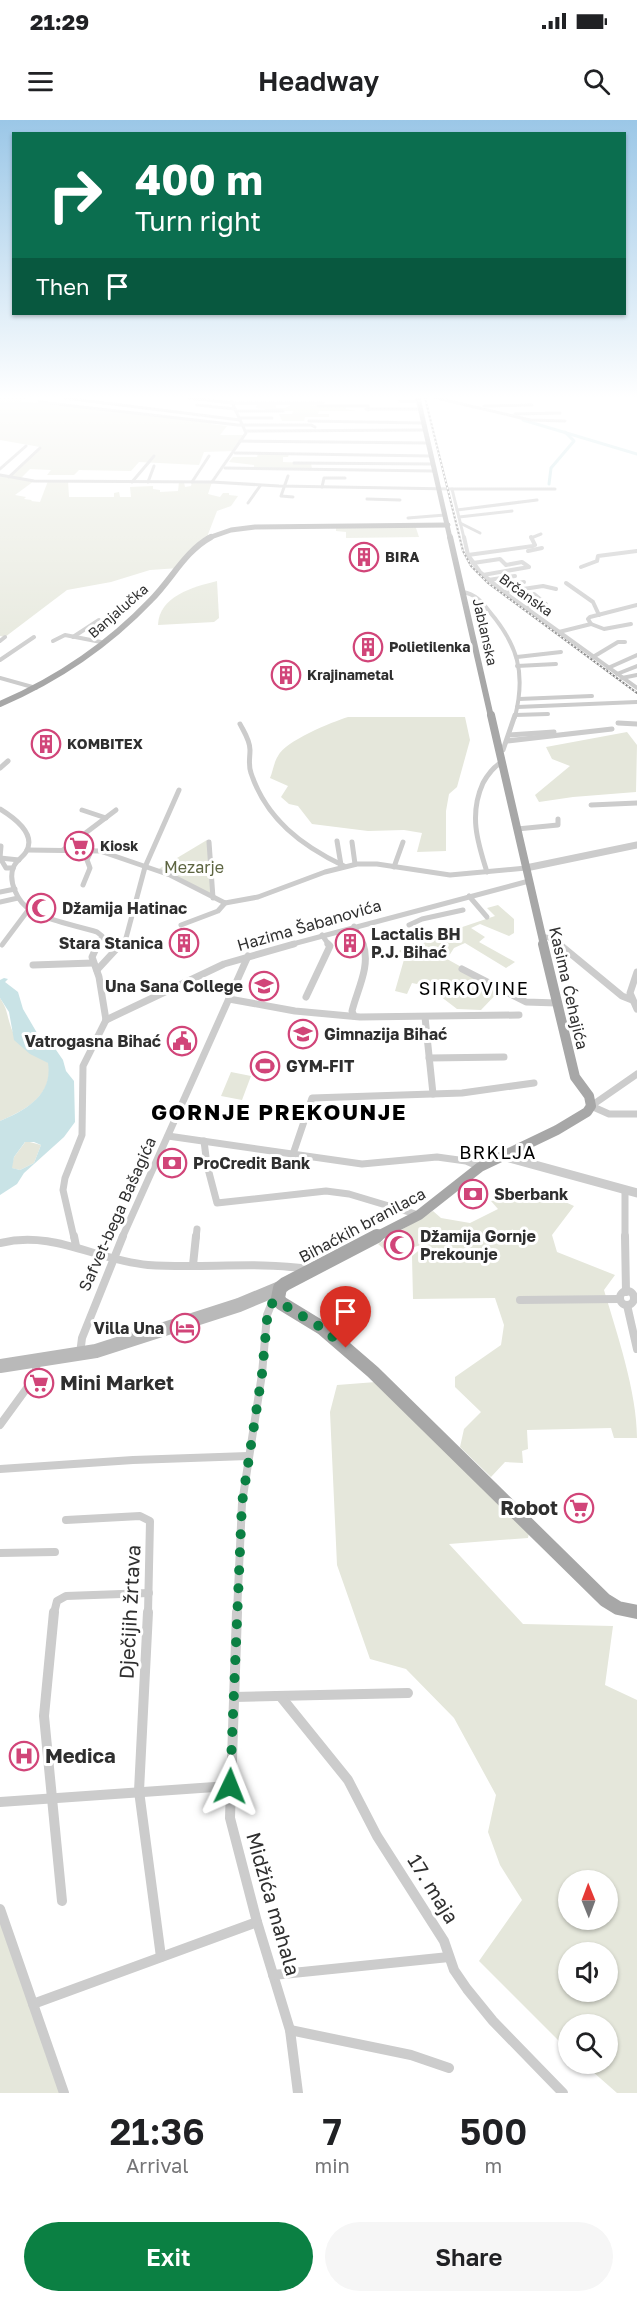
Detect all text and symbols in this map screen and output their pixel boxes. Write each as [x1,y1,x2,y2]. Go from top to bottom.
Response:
text: 21:29 [30,8,89,35]
icon: menu [24,65,57,98]
text: Headway [258,65,379,97]
icon: search [580,65,613,98]
text: 400 m [135,154,263,204]
icon: right [36,156,114,234]
text: Turn right [135,205,261,237]
icon: arrive [101,270,134,303]
text: Then [36,273,89,300]
building icon: BIRA [348,541,380,573]
place label: BIRA [385,548,419,565]
street label: Brčanska [496,570,556,620]
street label: Banjalučka [84,580,151,641]
street label: Jablanska [470,597,501,667]
building icon: Polietilenka [352,631,384,663]
place label: Polietilenka [389,638,470,655]
building icon: Krajinametal [270,659,302,691]
place label: Krajinametal [307,666,394,683]
building icon: KOMBITEX [30,728,62,760]
place label: KOMBITEX [67,735,143,752]
supermarket icon: Kiosk [63,830,95,862]
place label: Kiosk [100,837,138,854]
park label: Mezarje [164,857,224,877]
mosque icon: Džamija Hatinac [25,892,57,924]
street label: Hazima Šabanovića [235,895,383,955]
place label: Džamija Hatinac [62,898,187,918]
place label: Lactalis BH P.J. Bihać [371,924,461,962]
street label: Kasima Ćehajića [545,925,593,1051]
building icon: Stara Stanica [168,927,200,959]
building icon: Lactalis BH P.J. Bihać [334,927,366,959]
place label: Stara Stanica [59,933,163,953]
school or university icon: Una Sana College [248,970,280,1002]
place label: Una Sana College [105,976,243,996]
district label: SIRKOVINE [419,977,529,999]
school or university icon: Gimnazija Bihać [287,1018,319,1050]
place label: Gimnazija Bihać [324,1024,447,1044]
public building icon: Vatrogasna Bihać [166,1025,198,1057]
place label: Vatrogasna Bihać [25,1031,161,1051]
sports icon: GYM-FIT [249,1050,281,1082]
place label: GYM-FIT [286,1056,355,1076]
district label: GORNJE PREKOUNJE [151,1098,407,1125]
street label: Safvet-bega Bašagića [74,1134,160,1294]
district label: BRKLJA [459,1141,537,1163]
bank icon: ProCredit Bank [156,1147,188,1179]
place label: ProCredit Bank [193,1153,311,1173]
bank icon: Sberbank [457,1178,489,1210]
street label: Bihaćkih branilaca [295,1183,429,1267]
place label: Sberbank [494,1184,569,1204]
place label: Džamija Gornje Prekounje [420,1226,536,1264]
mosque icon: Džamija Gornje Prekounje [383,1229,415,1261]
pin [320,1286,371,1348]
icon: arrive [329,1295,362,1328]
hotel icon: Villa Una [169,1312,201,1344]
place label: Villa Una [94,1318,164,1338]
supermarket icon: Mini Market [23,1367,55,1399]
place label: Mini Market [60,1370,174,1394]
supermarket icon: Robot [563,1492,595,1524]
place label: Robot [500,1495,558,1519]
street label: Dječijih žrtava [113,1544,145,1680]
hospital icon: Medica [8,1740,40,1772]
place label: Medica [45,1743,115,1767]
position arrow [198,1754,262,1818]
street label: Midžića mahala [242,1829,306,1978]
street label: 17. maja [403,1849,464,1927]
north arrow [558,1870,618,1930]
map controls [558,1870,618,2074]
button: sound [558,1942,618,2002]
button: search [558,2014,618,2074]
text: 21:36 [110,2110,205,2153]
text: 7 [323,2110,342,2153]
text: 500 [460,2110,527,2153]
text: Arrival [126,2153,189,2177]
text: min [315,2153,350,2177]
text: m [485,2153,502,2177]
button: Exit [24,2222,313,2291]
button: Share [325,2222,613,2291]

